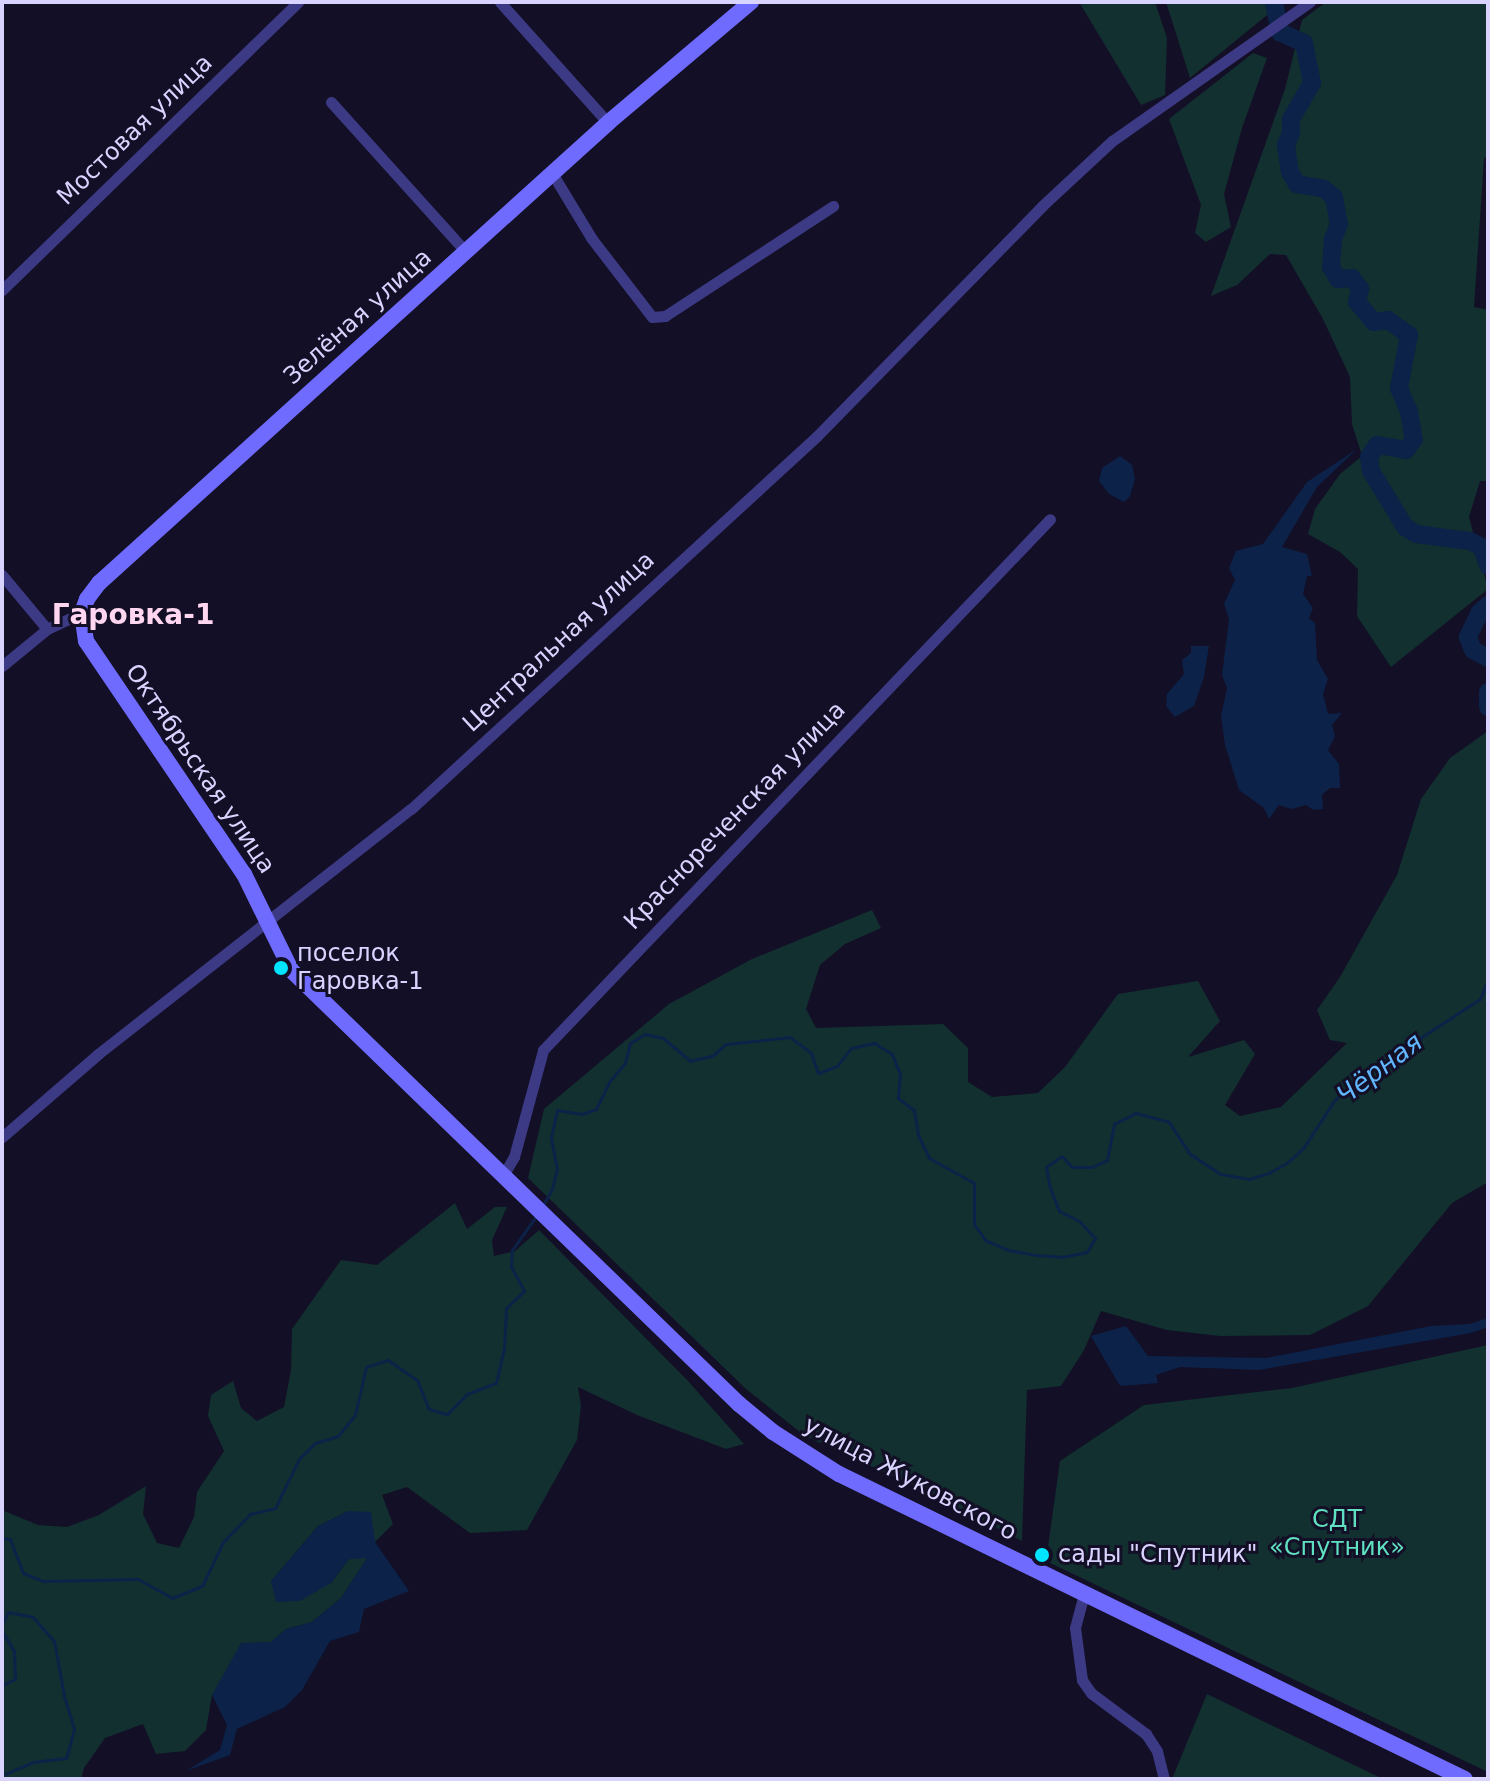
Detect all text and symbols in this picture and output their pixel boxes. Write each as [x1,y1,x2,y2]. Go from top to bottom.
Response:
street label: Мостовая улица [51,49,219,211]
street label: Зелёная улица [278,243,438,391]
street label: Центральная улица [457,546,661,738]
district label: Гаровка-1 [52,598,214,632]
street label: Октябрьская улица [119,659,281,879]
street label: Краснореченская улица [618,696,852,936]
place label: поселок Гаровка-1 [297,940,424,996]
marker: поселок Гаровка-1 [272,959,290,977]
water label: Чёрная [1331,1027,1429,1111]
street label: улица Жуковского [799,1411,1021,1547]
park label: СДТ «Спутник» [1269,1506,1405,1562]
place label: сады "Спутник" [1058,1541,1258,1569]
marker: сады "Спутник" [1033,1546,1051,1564]

